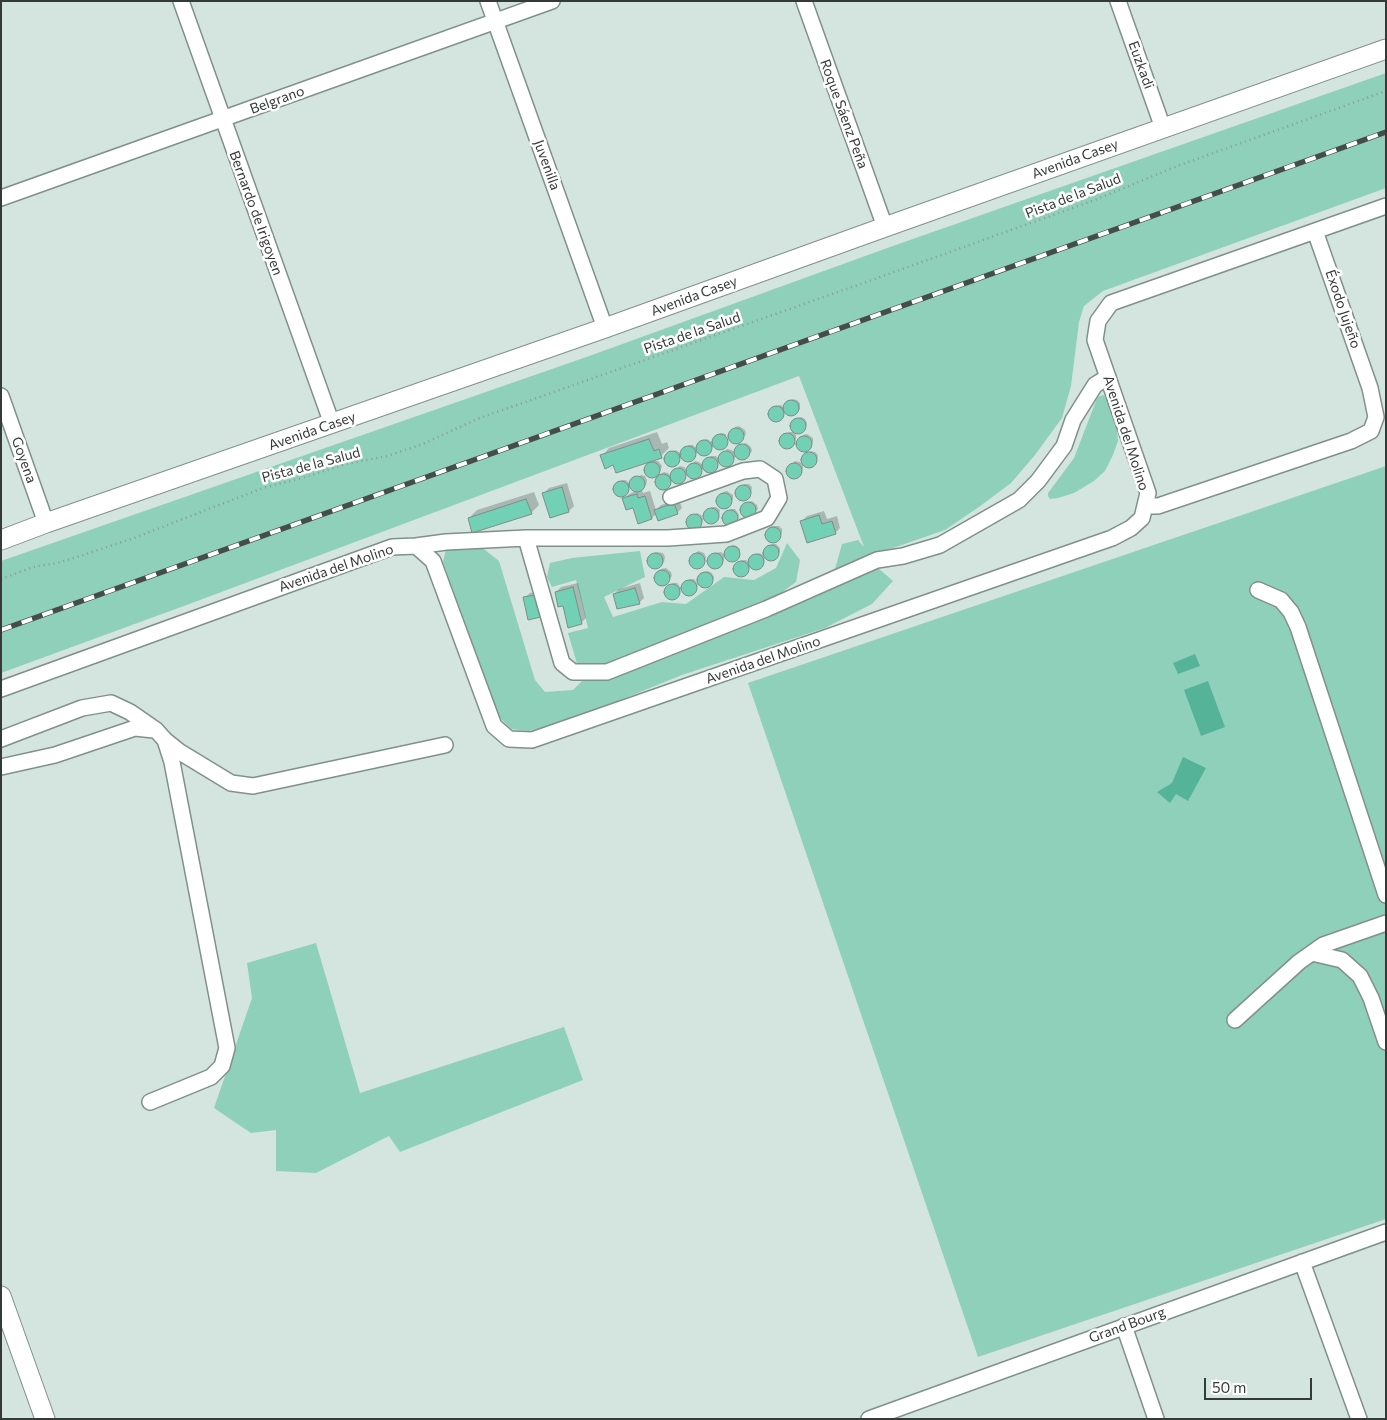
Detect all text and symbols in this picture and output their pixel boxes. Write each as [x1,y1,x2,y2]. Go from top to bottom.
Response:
street label: Euzkadi [1125,39,1157,91]
street label: Roque Sáenz Peña [816,57,872,171]
street label: Belgrano [247,82,307,118]
street label: Avenida Casey [1029,136,1121,182]
street label: Juvenilla [530,138,564,192]
street label: Bernardo de Irigoyen [226,149,286,277]
street label: Pista de la Salud [1023,170,1123,222]
street label: Éxodo Jujeño [1322,267,1364,351]
street label: Avenida Casey [648,273,740,319]
street label: Pista de la Salud [641,309,743,357]
street label: Avenida del Molino [1099,373,1153,493]
street label: Avenida Casey [266,408,358,454]
street label: Goyena [8,435,40,485]
street label: Pista de la Salud [260,444,362,486]
street label: Avenida del Molino [276,541,396,595]
street label: Avenida del Molino [703,633,823,687]
street label: Grand Bourg [1086,1303,1168,1347]
scale bar [1207,1368,1314,1400]
text: 50 m [1212,1378,1246,1396]

